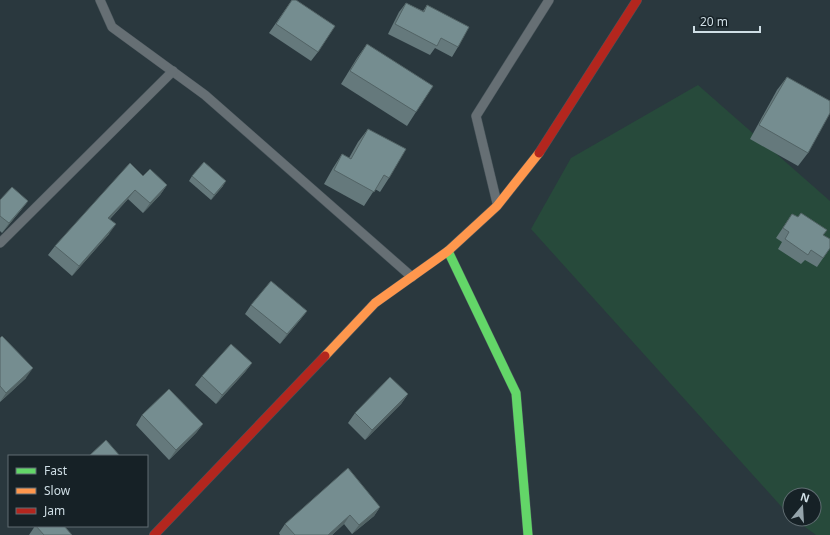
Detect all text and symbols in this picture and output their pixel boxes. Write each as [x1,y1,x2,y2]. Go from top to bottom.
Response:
scale bar [694,8,760,34]
text: 20 m [700,13,728,30]
legend [8,455,148,527]
text: Fast [44,462,68,479]
text: Slow [44,482,71,499]
north arrow [782,487,822,527]
text: N [799,488,812,506]
text: Jam [43,502,65,519]

